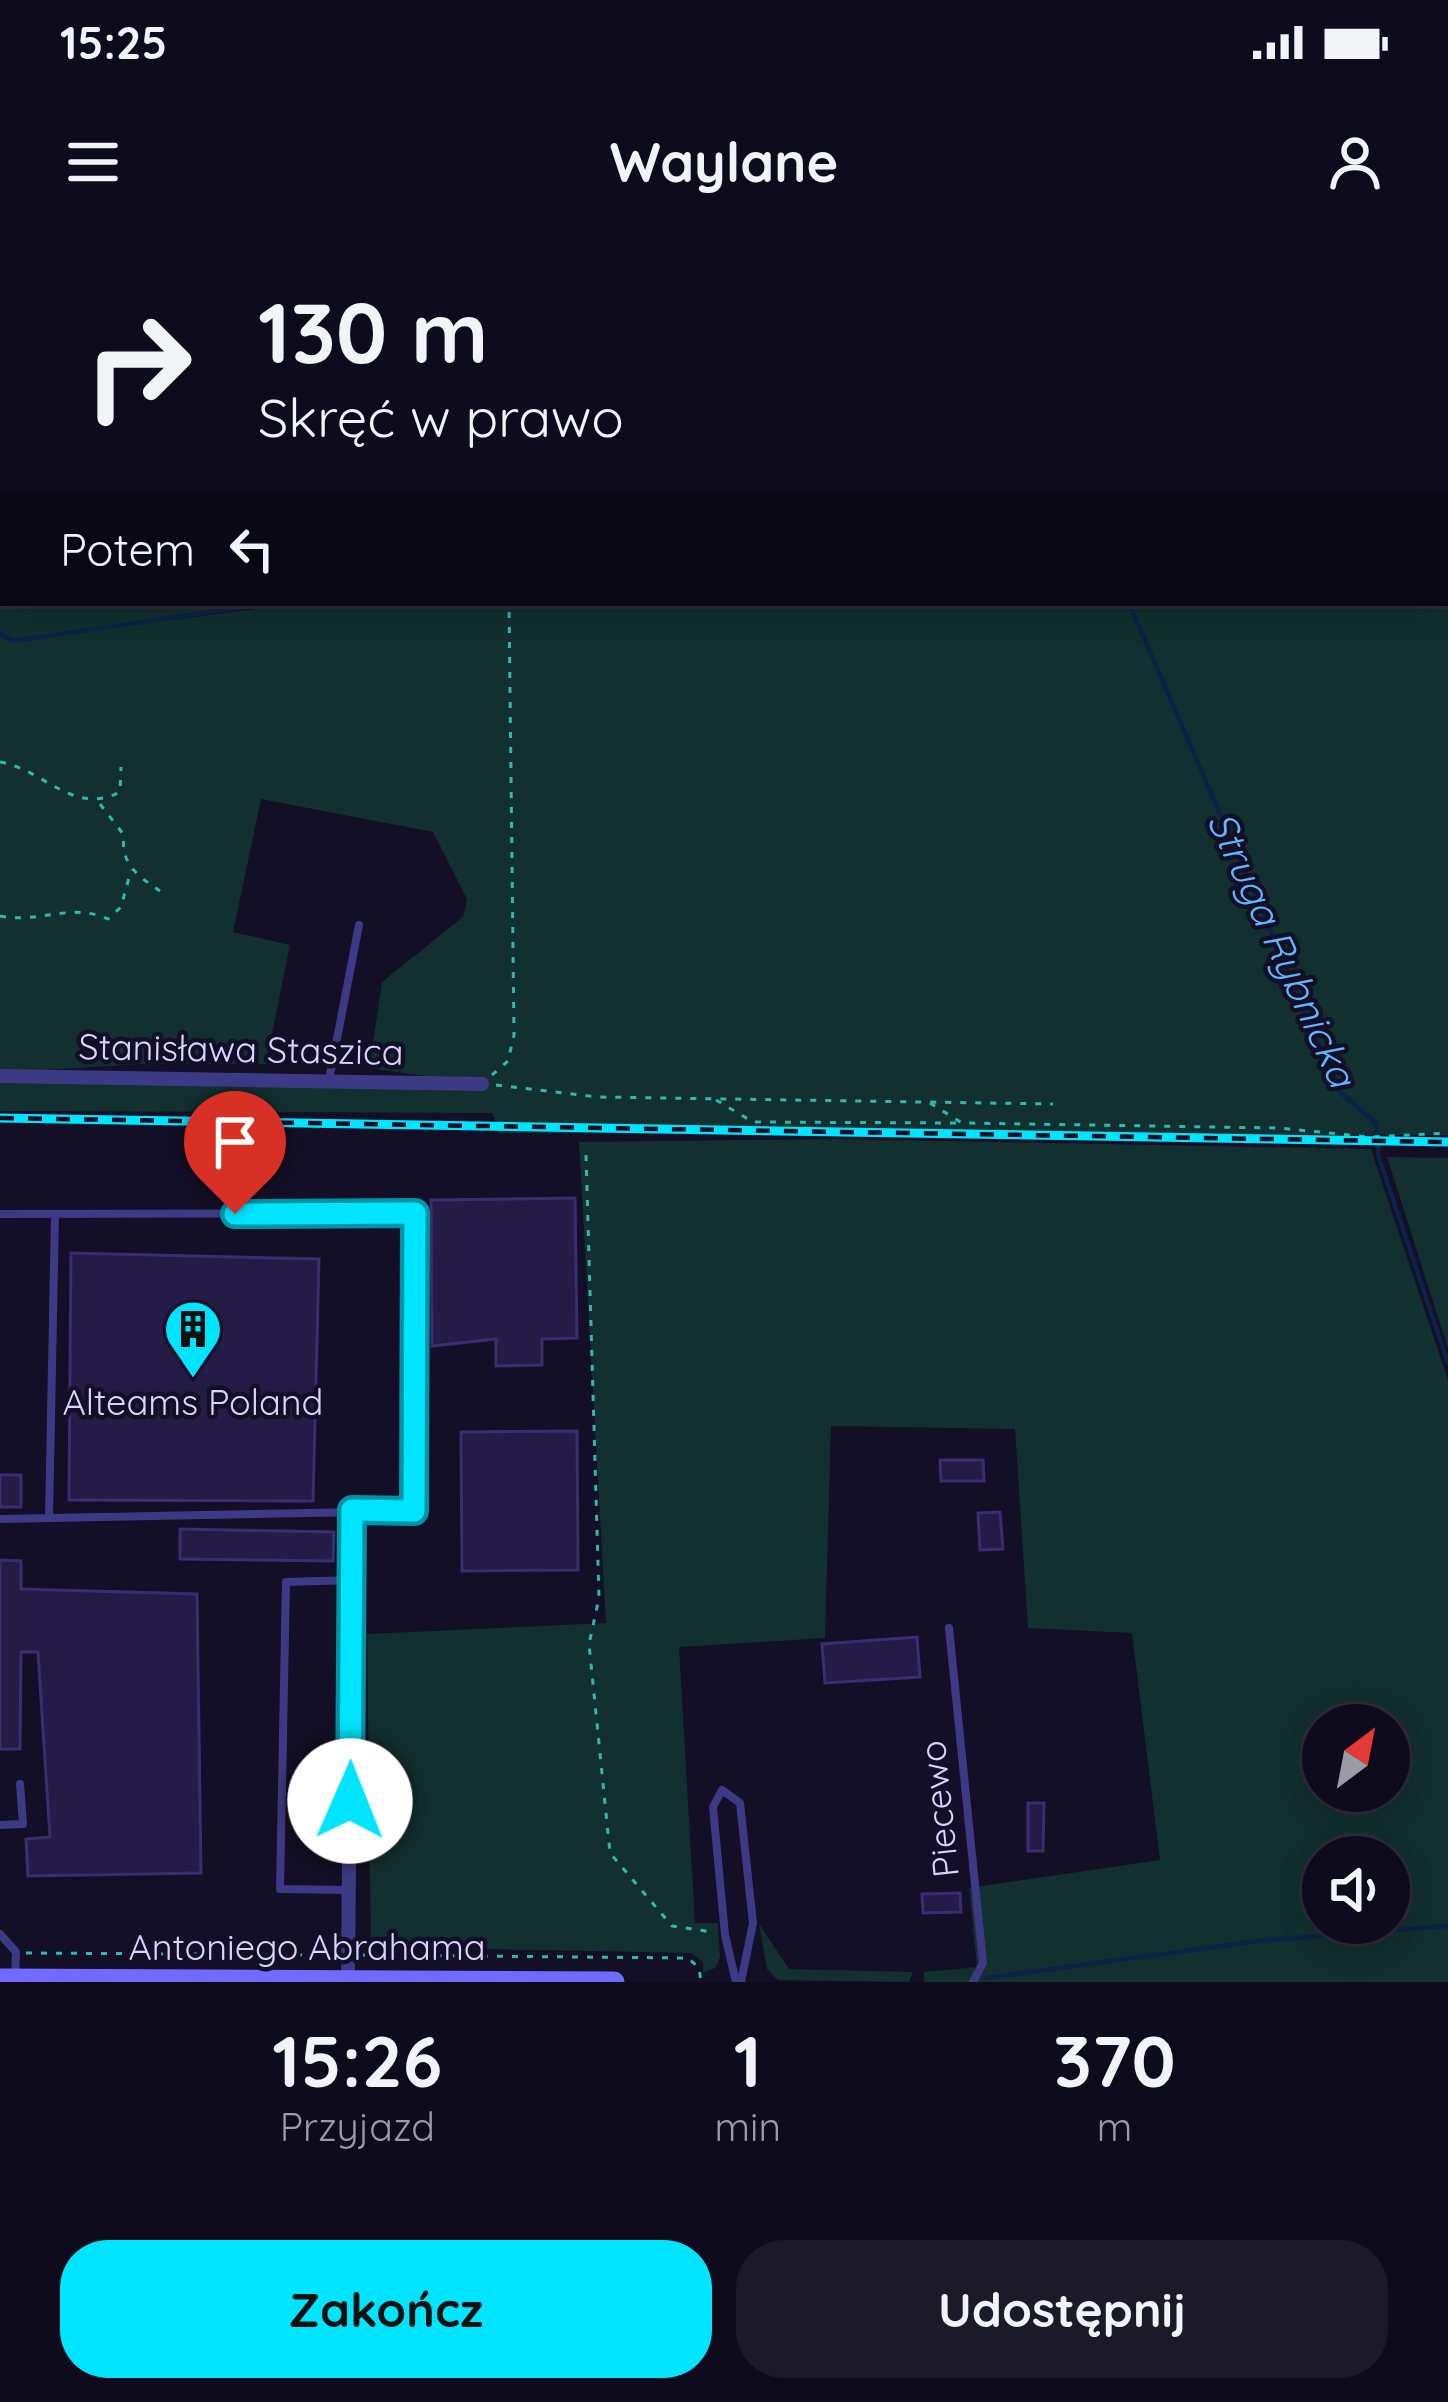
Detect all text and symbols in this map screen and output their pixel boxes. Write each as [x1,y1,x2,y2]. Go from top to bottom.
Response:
text: 15:25 [60,14,167,70]
text: Waylane [610,128,838,196]
icon: menu [60,129,126,195]
icon: person [1322,129,1388,195]
text: 130 m [258,279,488,384]
icon: right [60,288,216,444]
text: Skręć w prawo [258,383,624,451]
icon: left [219,516,285,582]
text: Potem [60,521,195,577]
water label: Struga Rybnicka [1197,804,1369,1096]
street label: Stanisława Staszica [78,1023,404,1074]
pin [184,1091,286,1214]
icon: arrive [202,1109,268,1175]
building icon: Alteams Poland [162,1298,224,1380]
place label: Alteams Poland [63,1379,323,1424]
north arrow [1302,1704,1410,1812]
map controls [1302,1704,1410,1944]
position arrow [287,1738,413,1864]
street label: Piecewo [909,1738,968,1880]
button: sound [1302,1836,1410,1944]
street label: Antoniego Abrahama [128,1924,486,1969]
text: 15:26 [272,2015,442,2105]
text: 1 [734,2015,762,2105]
text: 370 [1053,2015,1176,2105]
text: Przyjazd [280,2102,435,2151]
text: min [715,2102,781,2151]
text: m [1097,2102,1132,2151]
button: Zakończ [60,2240,712,2378]
button: Udostępnij [736,2240,1388,2378]

